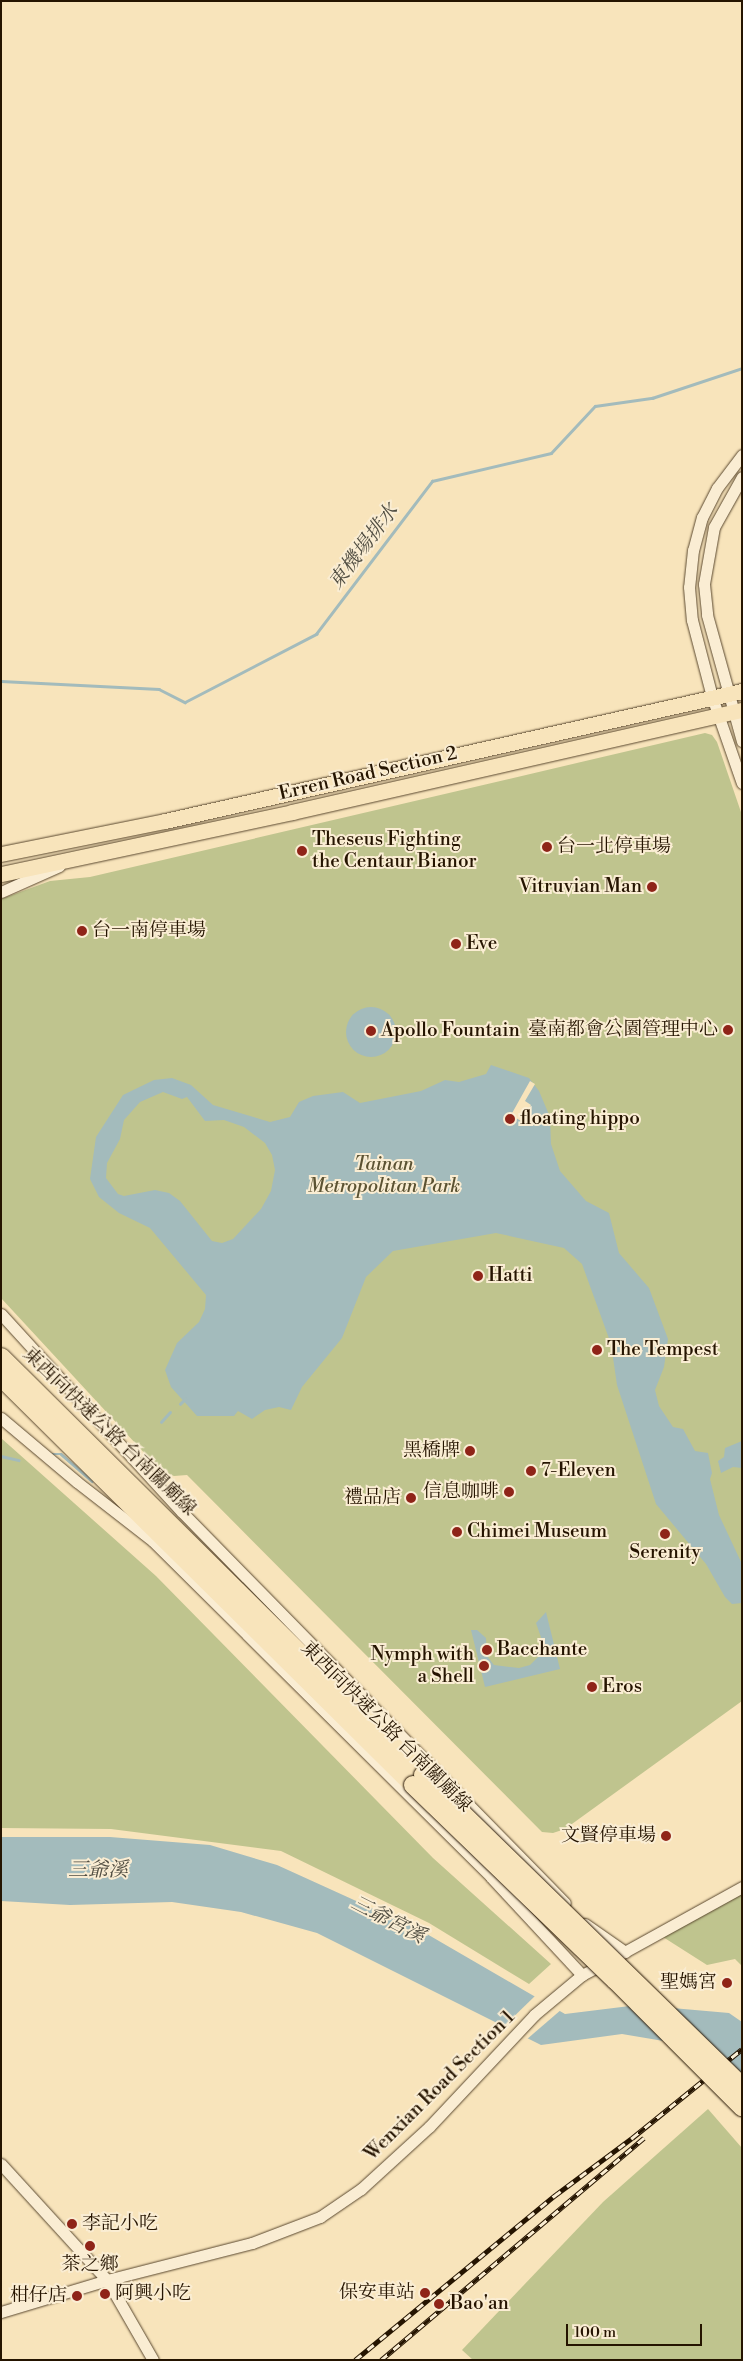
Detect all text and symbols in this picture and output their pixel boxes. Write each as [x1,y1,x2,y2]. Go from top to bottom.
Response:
water label: 東機場排水 [324,500,404,594]
street label: Erren Road Section 2 [277,742,459,806]
place label: Theseus Fighting the Centaur Bianor [312,829,477,873]
place label: 台一北停車場 [557,836,671,858]
marker: 台一北停車場 [541,841,553,853]
marker: Theseus Fighting the Centaur Bianor [296,845,308,857]
place label: Vitruvian Man [519,876,642,898]
marker: Vitruvian Man [646,881,658,893]
place label: 台一南停車場 [92,920,206,942]
marker: 台一南停車場 [76,925,88,937]
place label: Eve [466,933,497,955]
marker: Eve [450,938,462,950]
place label: 臺南都會公園管理中心 [528,1019,718,1041]
place label: Apollo Fountain [381,1020,520,1042]
marker: 臺南都會公園管理中心 [722,1024,734,1036]
marker: Apollo Fountain [365,1025,377,1037]
place label: floating hippo [520,1108,640,1130]
marker: floating hippo [504,1113,516,1125]
park label: Tainan Metropolitan Park [308,1154,460,1198]
place label: Hatti [488,1265,533,1287]
marker: Hatti [472,1270,484,1282]
place label: The Tempest [607,1339,718,1361]
street label: 東西向快速公路 台南關廟線 [18,1343,200,1521]
marker: The Tempest [591,1344,603,1356]
place label: 黑橋牌 [403,1440,460,1462]
marker: 黑橋牌 [464,1445,476,1457]
place label: 7-Eleven [541,1460,616,1482]
marker: 7-Eleven [525,1465,537,1477]
place label: 信息咖啡 [423,1481,499,1503]
marker: 信息咖啡 [503,1486,515,1498]
place label: 禮品店 [344,1487,401,1509]
marker: 禮品店 [405,1492,417,1504]
place label: Chimei Museum [467,1521,607,1543]
marker: Chimei Museum [451,1526,463,1538]
marker: Serenity [659,1528,671,1540]
place label: Serenity [629,1542,701,1564]
street label: 東西向快速公路 台南關廟線 [296,1637,476,1817]
place label: Bacchante [497,1639,587,1661]
place label: Nymph with a Shell [371,1644,474,1688]
marker: Bacchante [481,1644,493,1656]
marker: Nymph with a Shell [478,1660,490,1672]
place label: Eros [602,1676,642,1698]
marker: Eros [586,1681,598,1693]
place label: 文賢停車場 [561,1825,656,1847]
marker: 文賢停車場 [660,1830,672,1842]
water label: 三爺溪 [68,1858,128,1882]
water label: 三爺宮溪 [347,1891,429,1949]
place label: 聖媽宮 [660,1972,717,1994]
marker: 聖媽宮 [721,1977,733,1989]
street label: Wenxian Road Section 1 [360,2006,520,2166]
place label: 李記小吃 [82,2213,158,2235]
marker: 李記小吃 [66,2218,78,2230]
marker: 茶之鄉 [84,2240,96,2252]
place label: 茶之鄉 [62,2254,118,2276]
place label: 保安車站 [339,2282,415,2304]
place label: 阿興小吃 [115,2283,191,2305]
place label: 柑仔店 [10,2285,67,2307]
marker: 保安車站 [419,2287,431,2299]
marker: 阿興小吃 [99,2288,111,2300]
marker: 柑仔店 [71,2290,83,2302]
place label: Bao'an [450,2293,509,2315]
marker: Bao'an [432,2297,446,2311]
scale bar [568,2314,704,2346]
text: 100 m [574,2323,616,2342]

